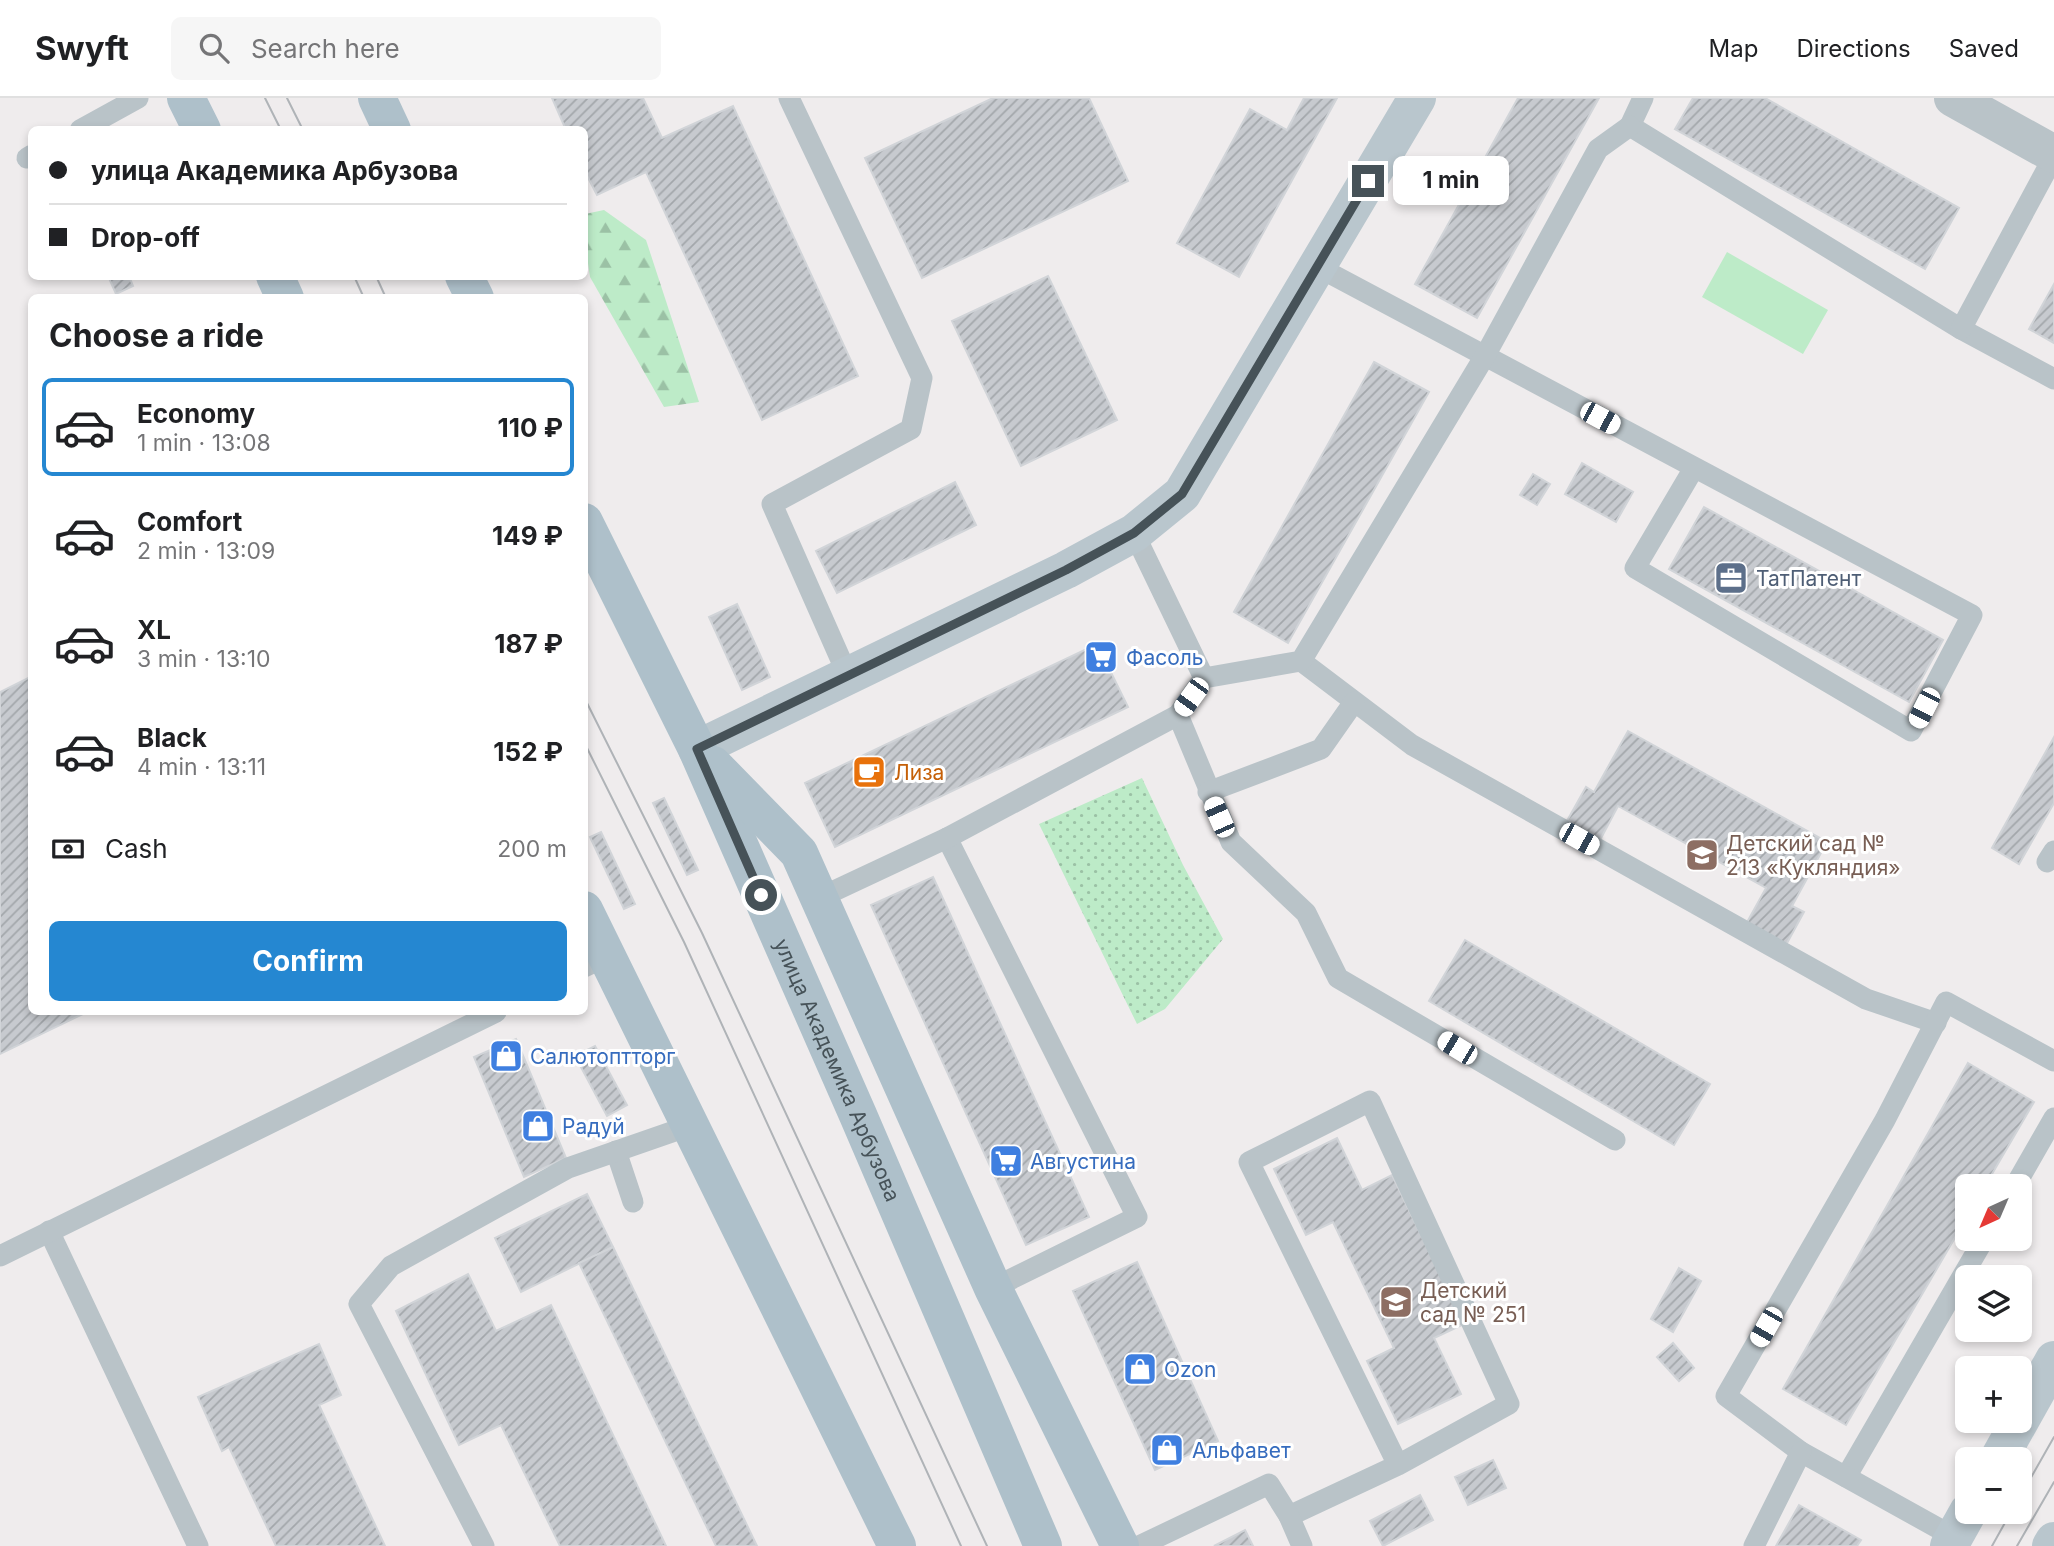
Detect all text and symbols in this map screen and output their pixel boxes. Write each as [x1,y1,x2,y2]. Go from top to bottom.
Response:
search box [171,17,661,80]
text: Swyft [35,28,129,68]
icon: search [195,29,233,67]
text: Search here [251,33,400,64]
text: Map [1709,34,1758,63]
text: Directions [1796,34,1911,63]
text: Saved [1949,34,2019,63]
text: улица Академика Арбузова [91,155,458,186]
callout: 1 min [1392,156,1508,206]
route end [1352,165,1384,197]
text: 1 min [1423,166,1479,194]
text: Drop-off [91,222,200,253]
text: Choose a ride [49,316,264,355]
icon: car [53,396,116,459]
text: Economy [137,398,255,429]
car [1577,399,1624,437]
text: 110 ₽ [498,412,563,443]
text: 1 min · 13:08 [137,429,271,457]
icon: car [53,504,116,567]
text: Comfort [137,506,242,537]
text: 149 ₽ [492,520,563,551]
text: 2 min · 13:09 [137,537,275,565]
office icon: ТатПатент [1712,559,1750,597]
place label: ТатПатент [1756,566,1861,591]
icon: car [53,612,116,675]
text: XL [137,614,171,645]
text: 187 ₽ [494,628,563,659]
supermarket icon: Фасоль [1082,638,1120,676]
text: 3 min · 13:10 [137,645,271,673]
place label: Фасоль [1126,645,1204,670]
car [1171,674,1212,720]
car [1906,685,1943,731]
icon: car [53,720,116,783]
text: Black [137,722,207,753]
text: 152 ₽ [493,736,563,767]
text: 4 min · 13:11 [137,753,266,781]
cafe icon: Лиза [850,753,888,791]
place label: Лиза [894,760,944,785]
car [1201,794,1238,840]
car [1556,820,1603,858]
icon: cash [49,830,87,868]
place label: Детский сад № 213 «Кукляндия» [1726,831,1901,880]
text: Cash [105,833,168,864]
text: 200 m [497,835,567,863]
school or university icon: Детский сад № 213 «Кукляндия» [1683,836,1721,874]
route start [745,879,777,911]
button: Confirm [49,921,567,1001]
street label: улица Академика Арбузова [769,935,906,1205]
car [1434,1028,1481,1068]
shop icon: Салютоптторг [487,1037,525,1075]
place label: Салютоптторг [530,1044,675,1069]
shop icon: Радуй [519,1107,557,1145]
place label: Радуй [562,1114,625,1139]
supermarket icon: Августина [987,1142,1025,1180]
place label: Августина [1030,1149,1136,1174]
north arrow [1955,1174,2032,1251]
map controls [1955,1174,2032,1524]
button: layers [1955,1265,2032,1342]
place label: Детский сад № 251 [1420,1278,1526,1327]
school or university icon: Детский сад № 251 [1377,1283,1415,1321]
car [1747,1304,1786,1350]
shop icon: Ozon [1121,1350,1159,1388]
button: + [1955,1356,2032,1433]
place label: Ozon [1164,1357,1216,1382]
shop icon: Альфавет [1148,1431,1186,1469]
place label: Альфавет [1192,1438,1291,1463]
button: − [1955,1447,2032,1524]

